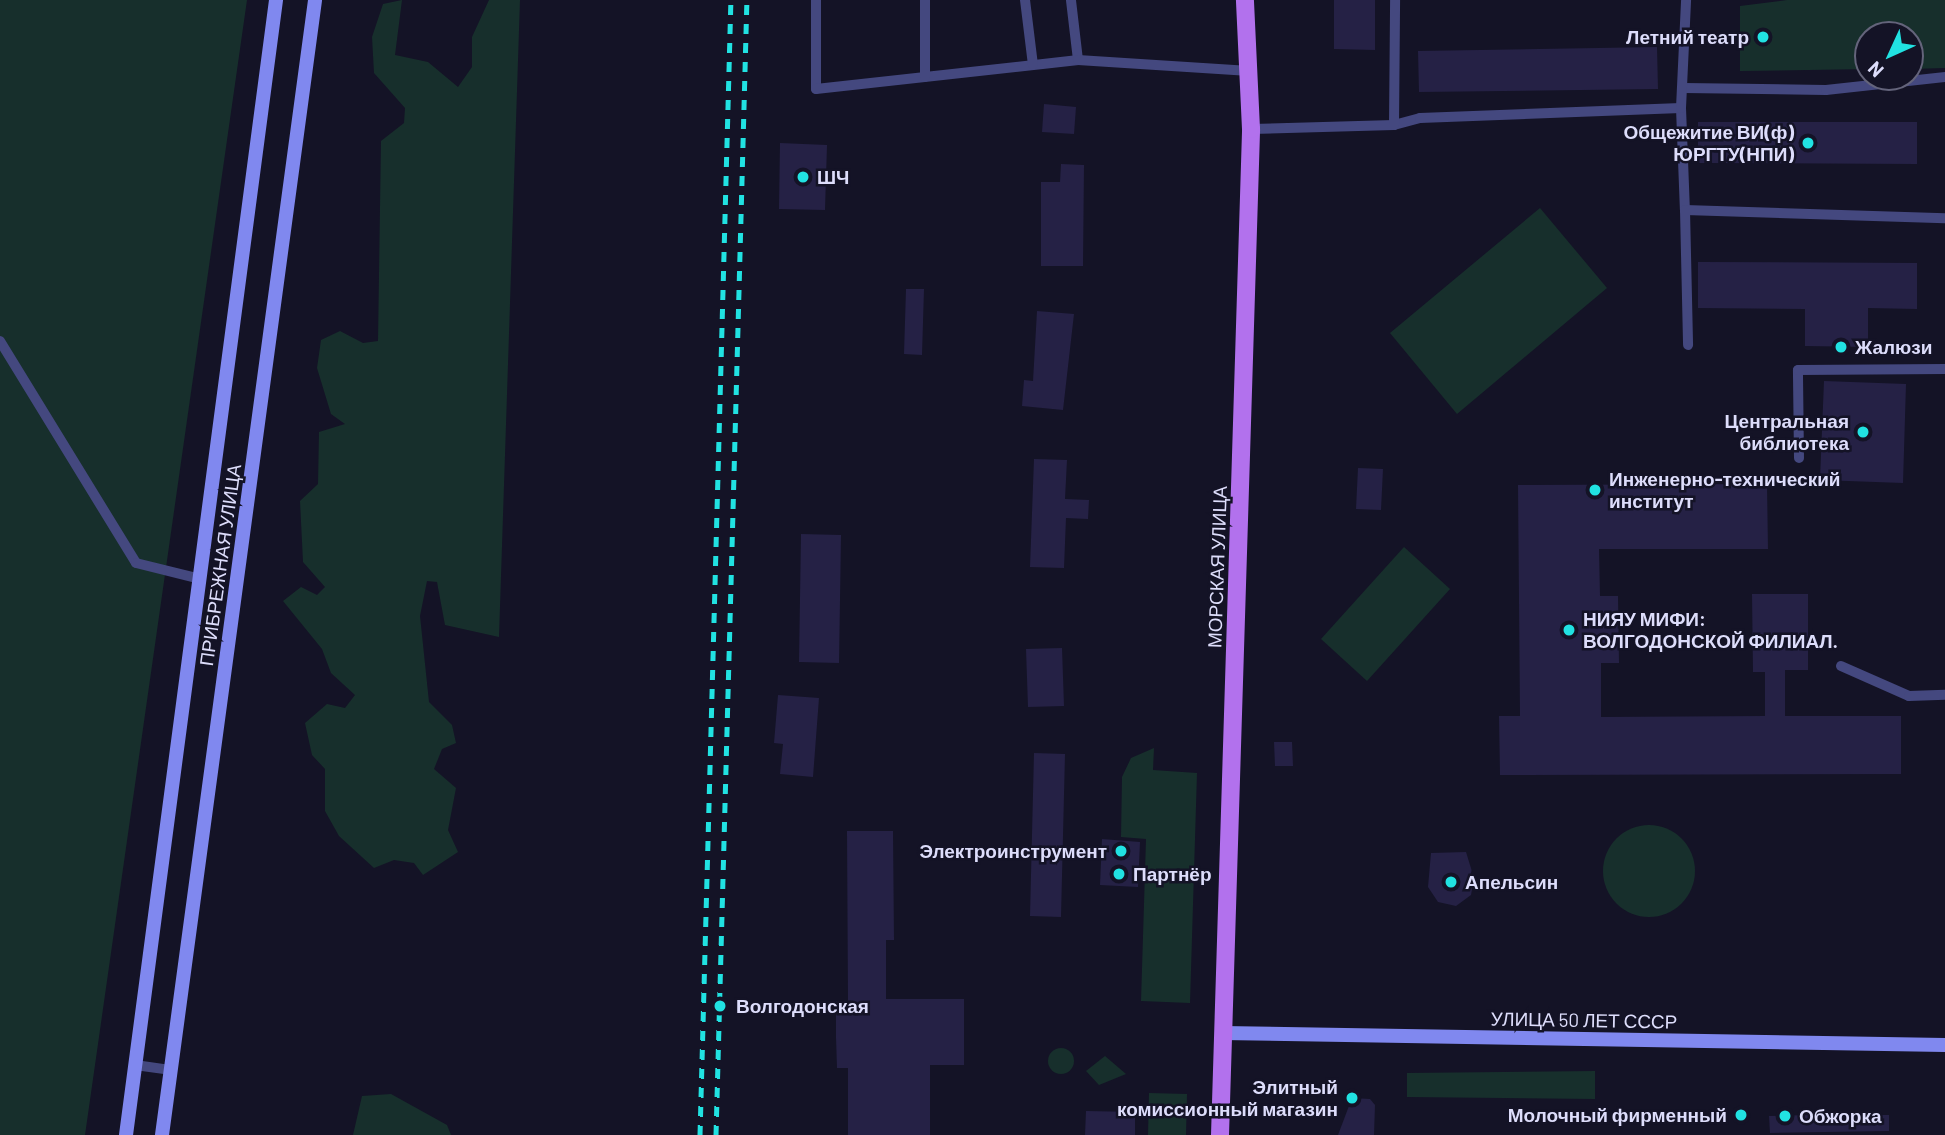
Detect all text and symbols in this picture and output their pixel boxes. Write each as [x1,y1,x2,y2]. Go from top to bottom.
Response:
north arrow [1854,21,1924,91]
place label: Летний театр [1626,26,1749,48]
marker: Летний театр [1755,29,1771,45]
text: N [1863,57,1888,82]
place label: Общежитие ВИ(ф) ЮРГТУ(НПИ) [1623,121,1794,165]
marker: Общежитие ВИ(ф) ЮРГТУ(НПИ) [1800,135,1816,151]
place label: ШЧ [817,166,849,188]
marker: ШЧ [795,169,811,185]
place label: Жалюзи [1855,336,1932,358]
marker: Жалюзи [1833,339,1849,355]
place label: Центральная библиотека [1724,410,1849,454]
marker: Центральная библиотека [1855,424,1871,440]
street label: ПРИБРЕЖНАЯ УЛИЦА [195,463,245,667]
place label: Инженерно-технический институт [1609,468,1841,512]
marker: Инженерно-технический институт [1587,482,1603,498]
street label: МОРСКАЯ УЛИЦА [1203,485,1231,649]
place label: НИЯУ МИФИ: ВОЛГОДОНСКОЙ ФИЛИАЛ. [1583,608,1838,652]
marker: НИЯУ МИФИ: ВОЛГОДОНСКОЙ ФИЛИАЛ. [1561,622,1577,638]
place label: Электроинструмент [919,840,1107,862]
marker: Электроинструмент [1113,843,1129,859]
place label: Партнёр [1133,863,1212,885]
marker: Партнёр [1111,866,1127,882]
place label: Апельсин [1465,871,1558,893]
marker: Апельсин [1443,874,1459,890]
place label: Волгодонская [736,995,869,1017]
marker: Волгодонская [710,996,730,1016]
street label: УЛИЦА 50 ЛЕТ СССР [1490,1007,1678,1033]
place label: Элитный комиссионный магазин [1117,1076,1338,1120]
marker: Элитный комиссионный магазин [1344,1090,1360,1106]
place label: Молочный фирменный [1508,1104,1727,1126]
place label: Обжорка [1799,1105,1882,1127]
marker: Молочный фирменный [1733,1107,1749,1123]
marker: Обжорка [1777,1108,1793,1124]

